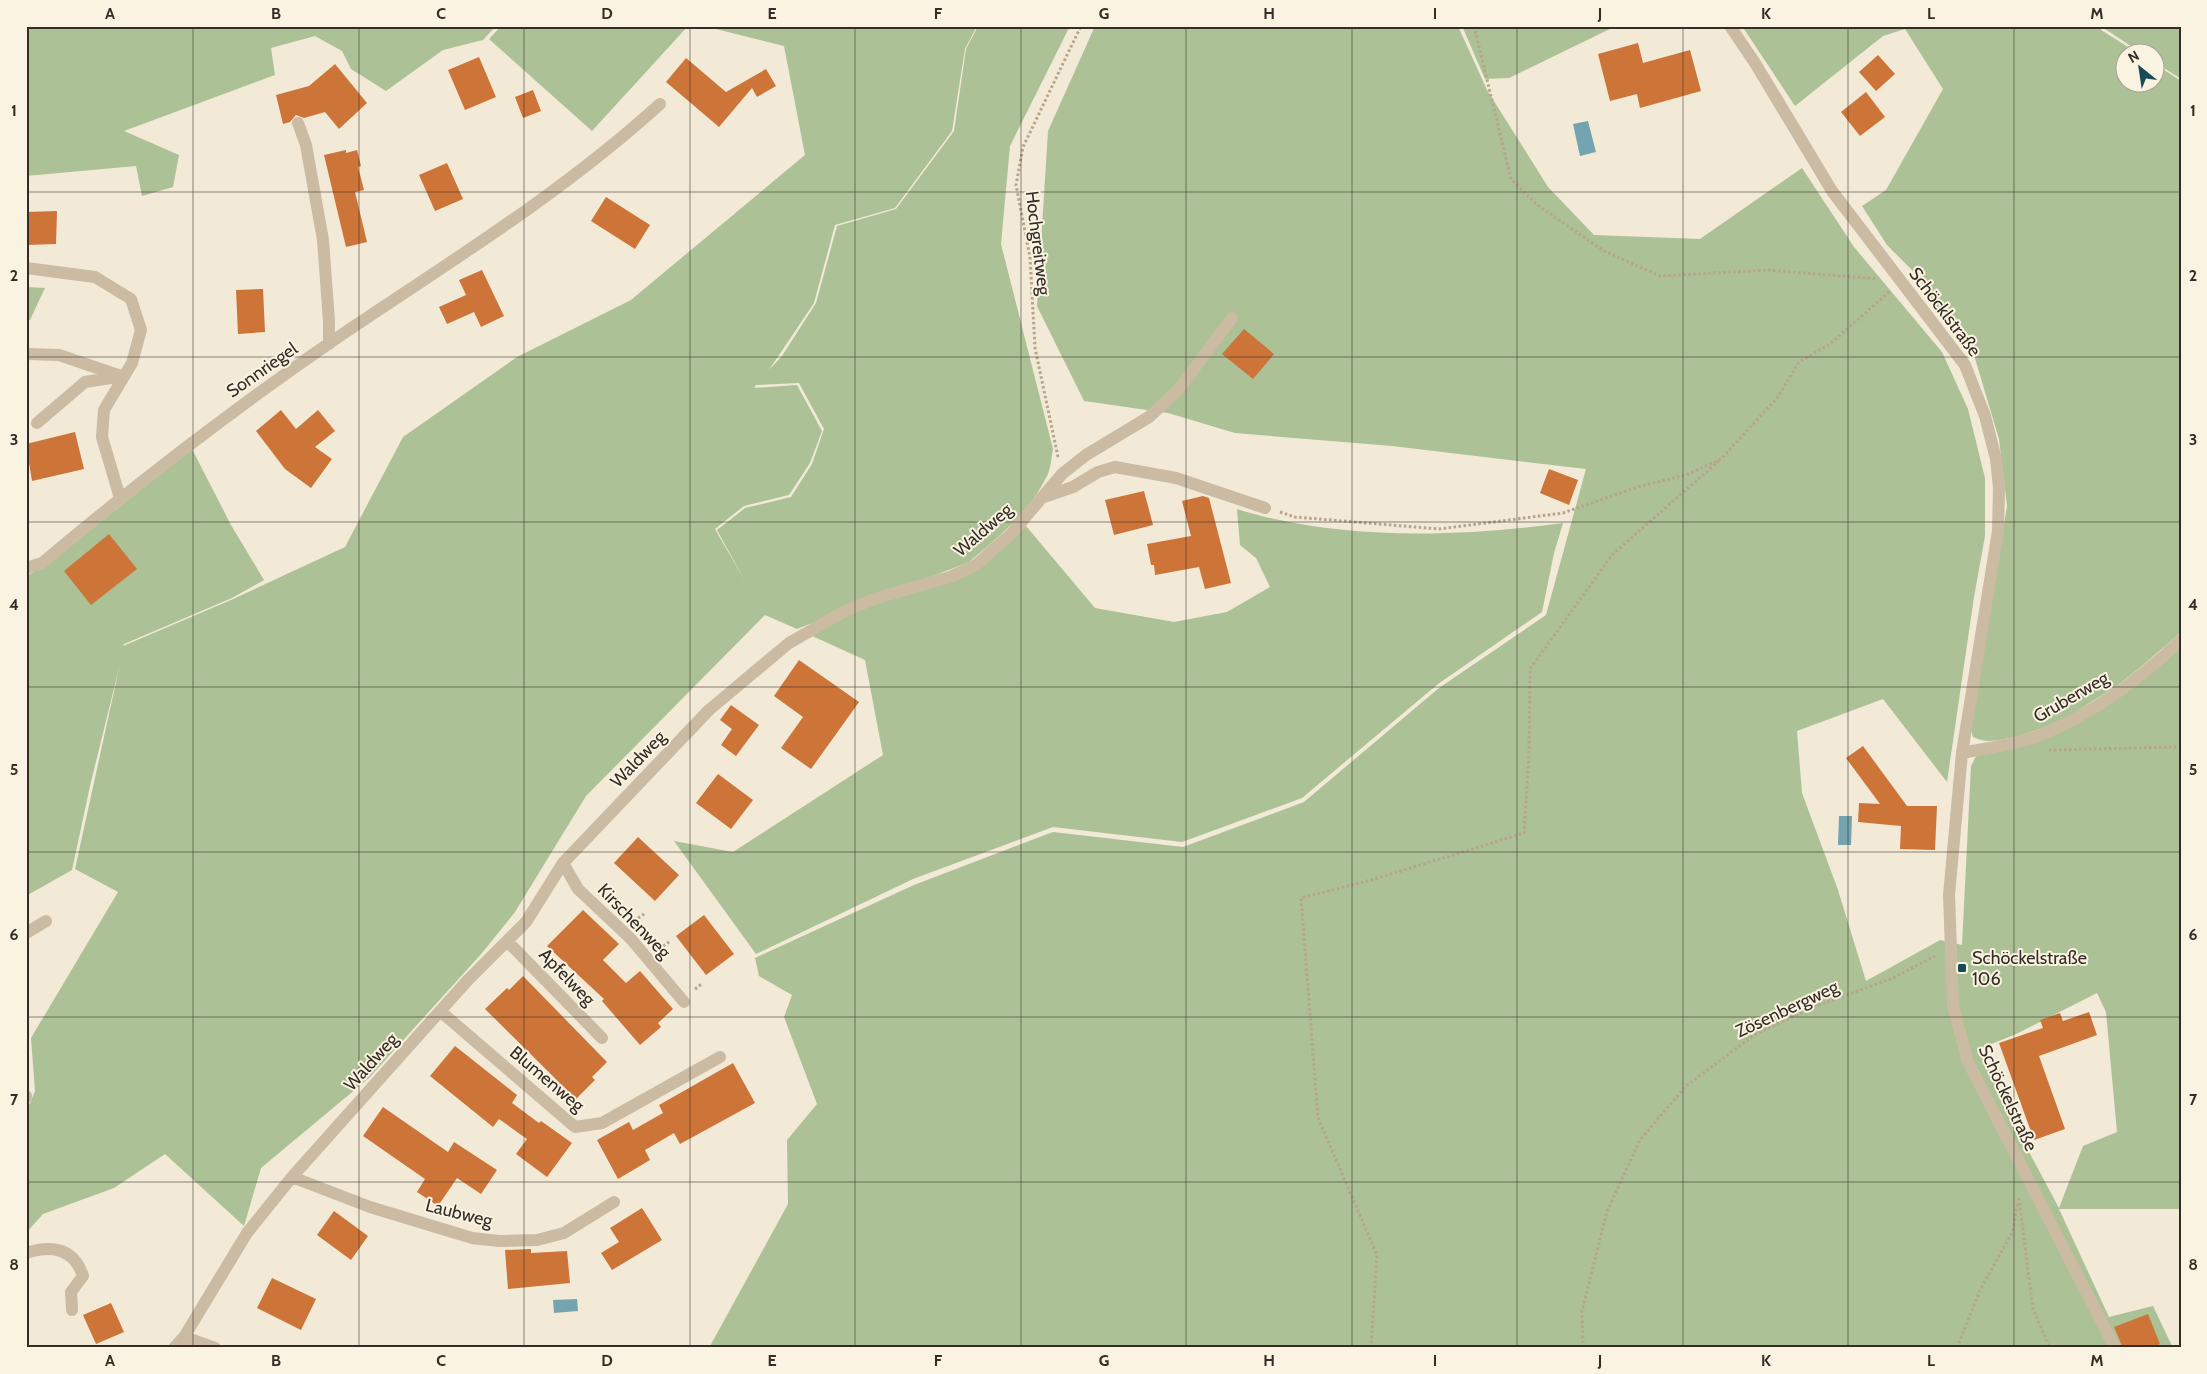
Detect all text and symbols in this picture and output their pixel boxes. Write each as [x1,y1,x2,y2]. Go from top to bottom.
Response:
text: A [105,4,115,23]
text: B [271,4,281,23]
text: C [436,4,446,23]
text: D [601,4,613,23]
text: E [767,4,777,23]
text: F [934,4,943,23]
text: G [1099,4,1109,23]
text: H [1263,4,1275,23]
text: I [1433,4,1437,23]
text: J [1597,4,1602,23]
text: K [1761,4,1771,23]
text: L [1927,4,1935,23]
text: M [2090,4,2104,23]
north arrow [2114,42,2164,92]
text: N [2125,46,2142,67]
text: 1 [11,101,17,120]
text: 1 [2190,101,2196,120]
street label: Hochgreitweg [1021,190,1055,297]
street label: Schöcklstraße [1904,263,1986,361]
text: 2 [10,266,18,285]
text: 2 [2189,266,2197,285]
street label: Sonnriegel [222,337,302,402]
text: 3 [10,430,18,449]
text: 3 [2189,430,2197,449]
street label: Waldweg [949,498,1017,561]
text: 4 [9,595,19,614]
text: 4 [2188,595,2198,614]
street label: Gruberweg [2029,666,2113,727]
street label: Waldweg [606,725,671,792]
text: 5 [10,760,18,779]
text: 5 [2189,760,2197,779]
street label: Kirschenweg [593,879,676,964]
text: 6 [10,925,19,944]
text: 6 [2189,925,2198,944]
street label: Apfelweg [534,944,600,1011]
place label: Schöckelstraße 106 [1972,947,2087,990]
marker: Schöckelstraße 106 [1956,962,1968,974]
street label: Zösenbergweg [1732,975,1843,1042]
street label: Waldweg [339,1028,403,1095]
street label: Schöckelstraße [1974,1041,2042,1155]
street label: Blumenweg [505,1042,589,1117]
text: 7 [10,1090,19,1109]
text: 7 [2189,1090,2198,1109]
street label: Laubweg [423,1194,496,1232]
text: 8 [9,1255,19,1274]
text: 8 [2188,1255,2198,1274]
text: A [105,1351,115,1370]
text: B [271,1351,281,1370]
text: C [436,1351,446,1370]
text: D [601,1351,613,1370]
text: E [767,1351,777,1370]
text: F [934,1351,943,1370]
text: G [1099,1351,1109,1370]
text: H [1263,1351,1275,1370]
text: I [1433,1351,1437,1370]
text: J [1597,1351,1602,1370]
text: K [1761,1351,1771,1370]
text: L [1927,1351,1935,1370]
text: M [2090,1351,2104,1370]

